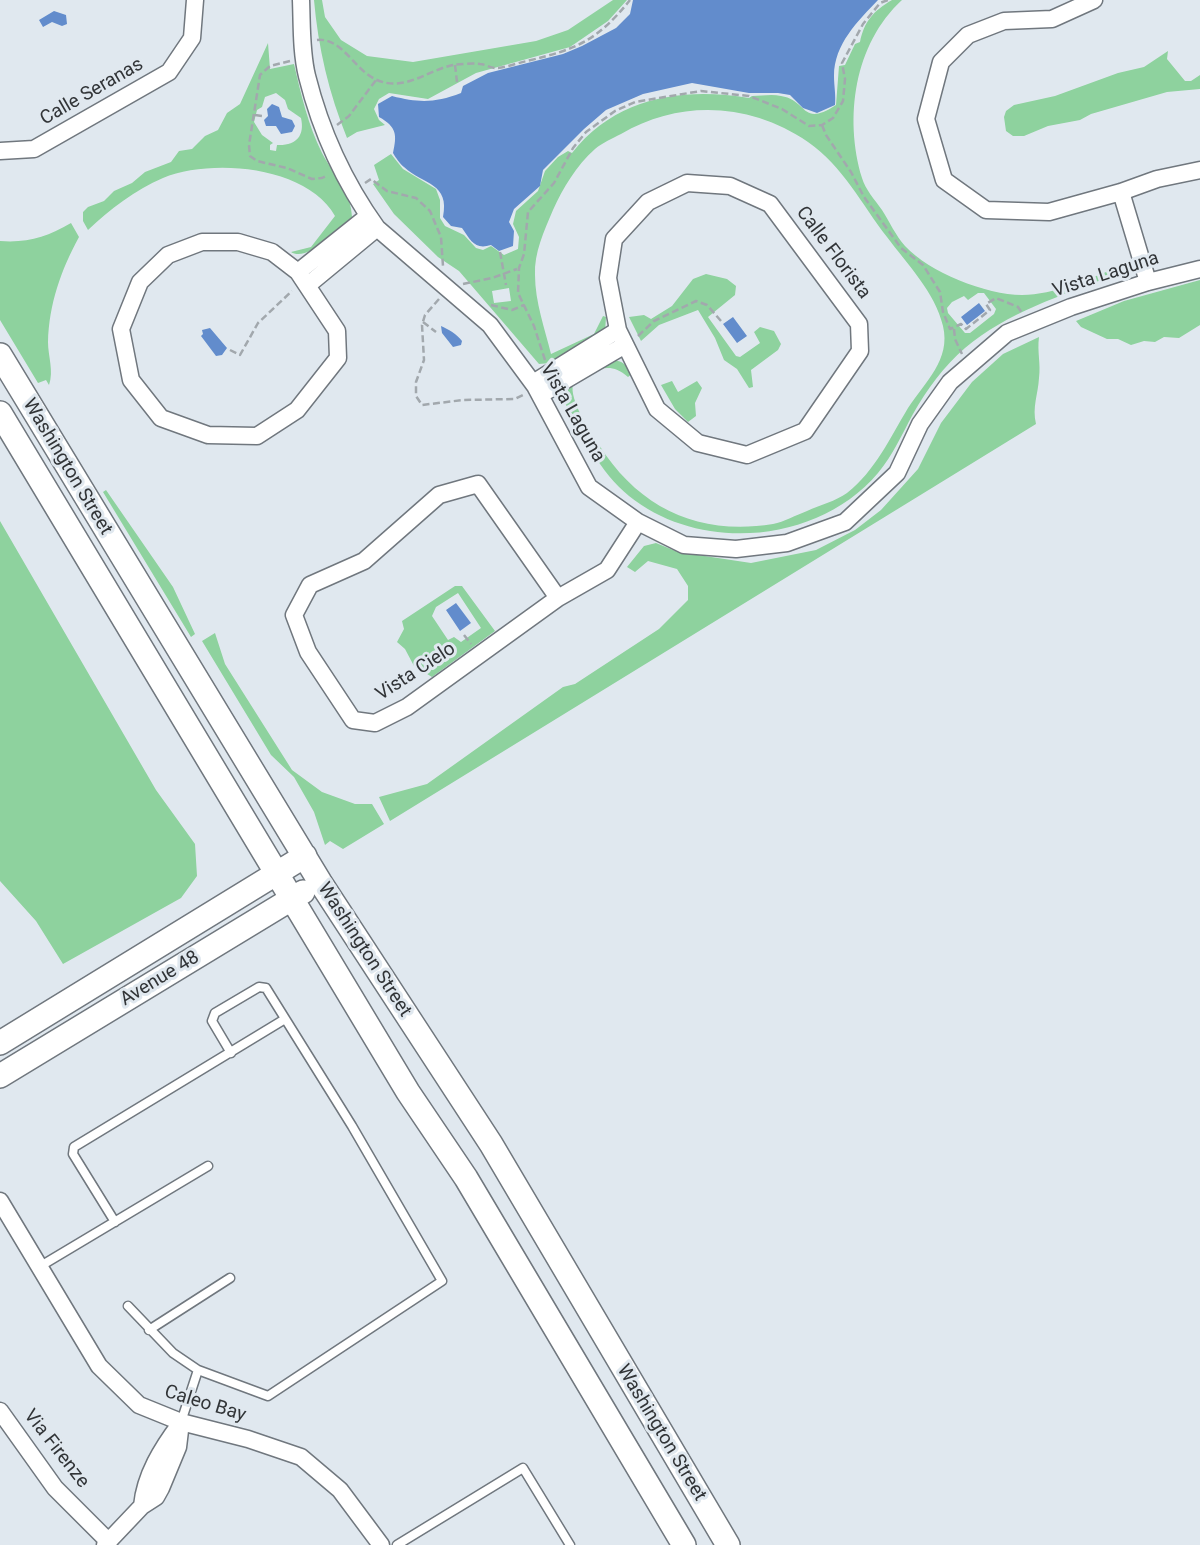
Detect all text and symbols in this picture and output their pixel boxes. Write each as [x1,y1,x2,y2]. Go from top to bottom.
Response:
street label: Calle Seranas [36,53,148,131]
street label: Calle Florista [791,202,875,304]
street label: Vista Laguna [1050,247,1162,303]
street label: Vista Laguna [535,360,609,466]
street label: Washington Street [17,395,117,539]
street label: Vista Cielo [372,638,460,706]
street label: Washington Street [312,879,416,1021]
street label: Avenue 48 [116,947,204,1011]
street label: Washington Street [611,1361,711,1505]
street label: Caleo Bay [162,1381,248,1427]
street label: Via Firenze [18,1405,94,1493]

